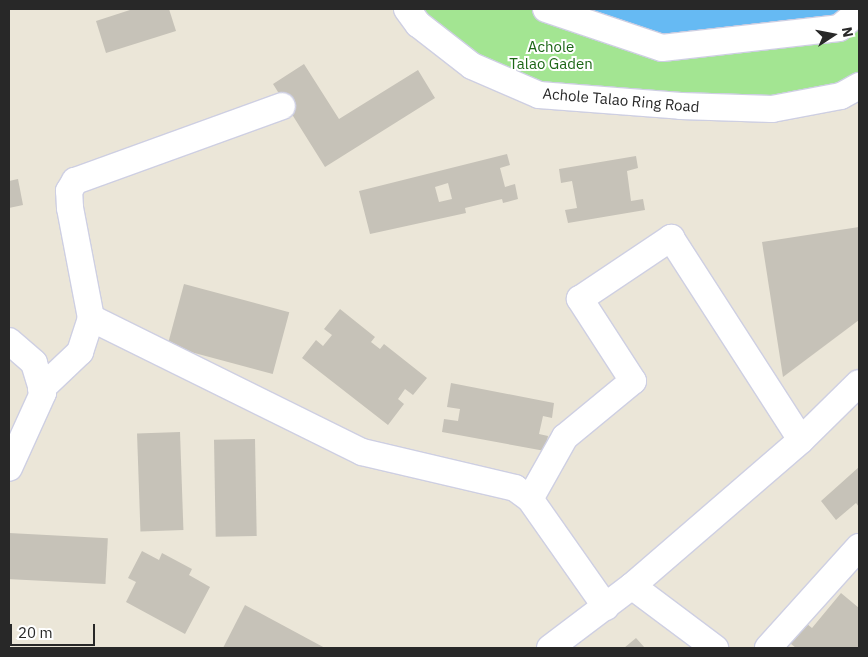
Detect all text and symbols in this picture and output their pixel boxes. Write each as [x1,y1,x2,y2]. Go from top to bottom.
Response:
north arrow [808,10,858,60]
text: N [838,25,858,39]
park label: Achole Talao Gaden [509,37,593,72]
street label: Achole Talao Ring Road [542,84,700,116]
scale bar [12,614,98,646]
text: 20 m [18,623,53,642]

